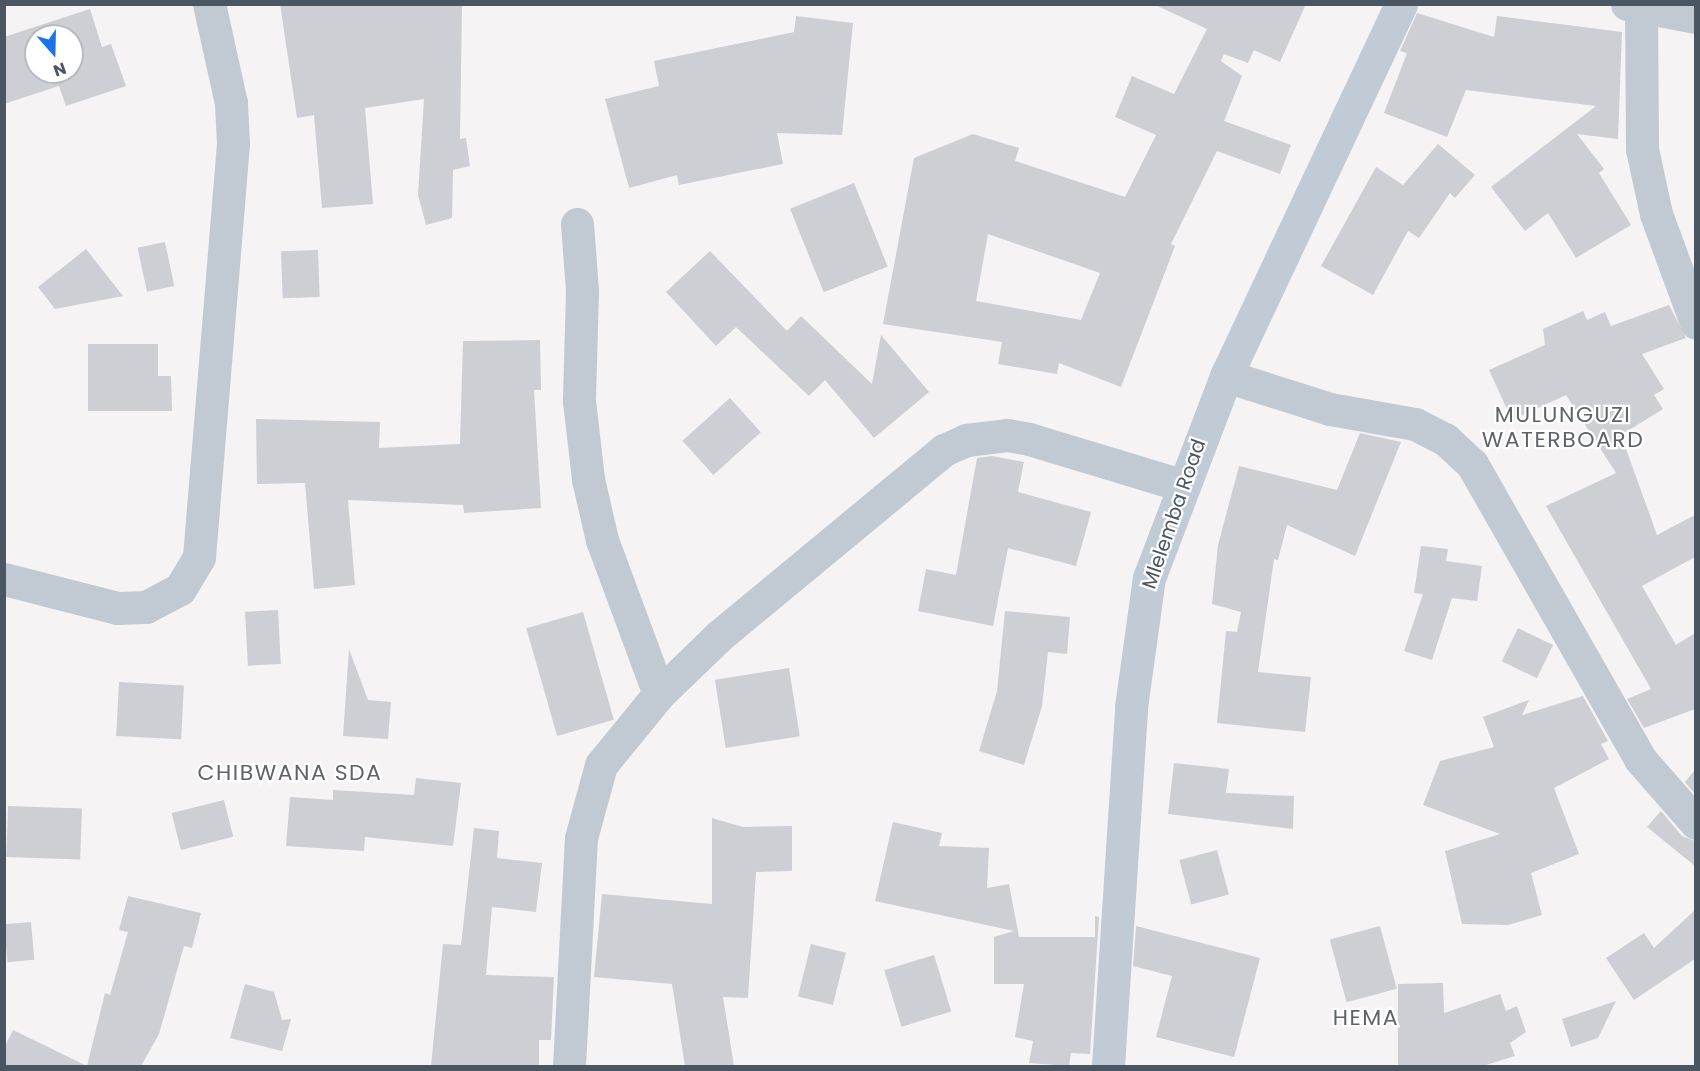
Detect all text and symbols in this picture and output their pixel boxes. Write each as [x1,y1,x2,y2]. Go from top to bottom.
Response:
north arrow [24,24,84,84]
text: N [50,57,69,82]
district label: MULUNGUZI WATERBOARD [1482,401,1644,452]
street label: Mlelemba Road [1137,436,1211,592]
district label: CHIBWANA SDA [198,760,382,786]
district label: HEMA [1333,1005,1399,1031]

